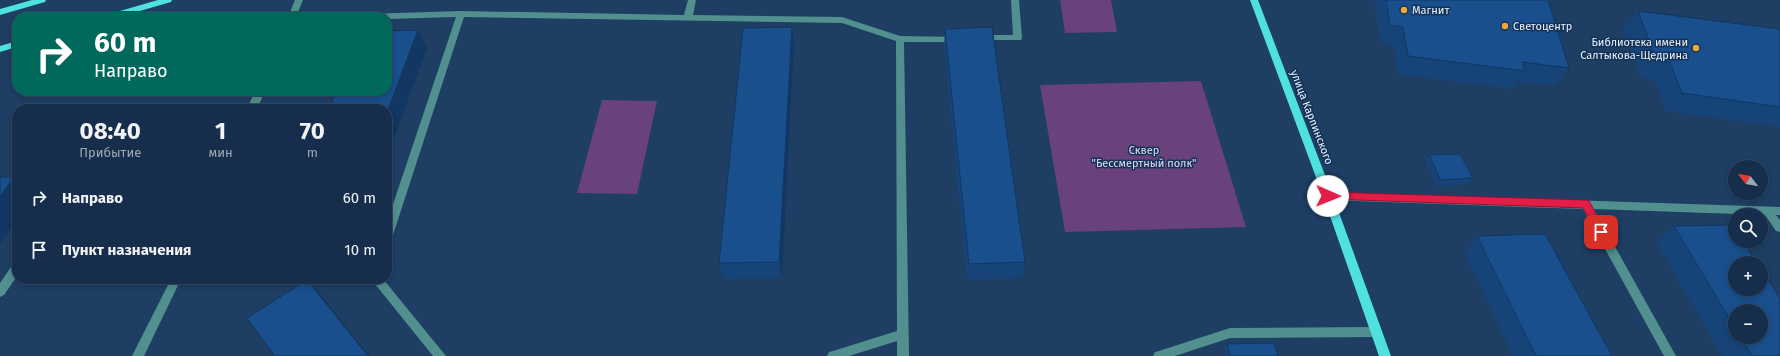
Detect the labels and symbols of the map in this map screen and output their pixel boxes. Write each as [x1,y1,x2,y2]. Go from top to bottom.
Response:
place label: Магнит [1412,4,1449,17]
marker: Магнит [1399,5,1409,15]
place label: Светоцентр [1513,20,1572,33]
marker: Светоцентр [1500,21,1510,31]
place label: Библиотека имени Салтыкова-Щедрина [1580,36,1688,62]
marker: Библиотека имени Салтыкова-Щедрина [1691,43,1701,53]
street label: улица Карпинского [1287,68,1336,166]
park label: Сквер "Бессмертный полк" [1092,144,1197,170]
north arrow [1728,160,1768,200]
position arrow [1307,175,1349,217]
pin [1584,215,1618,249]

